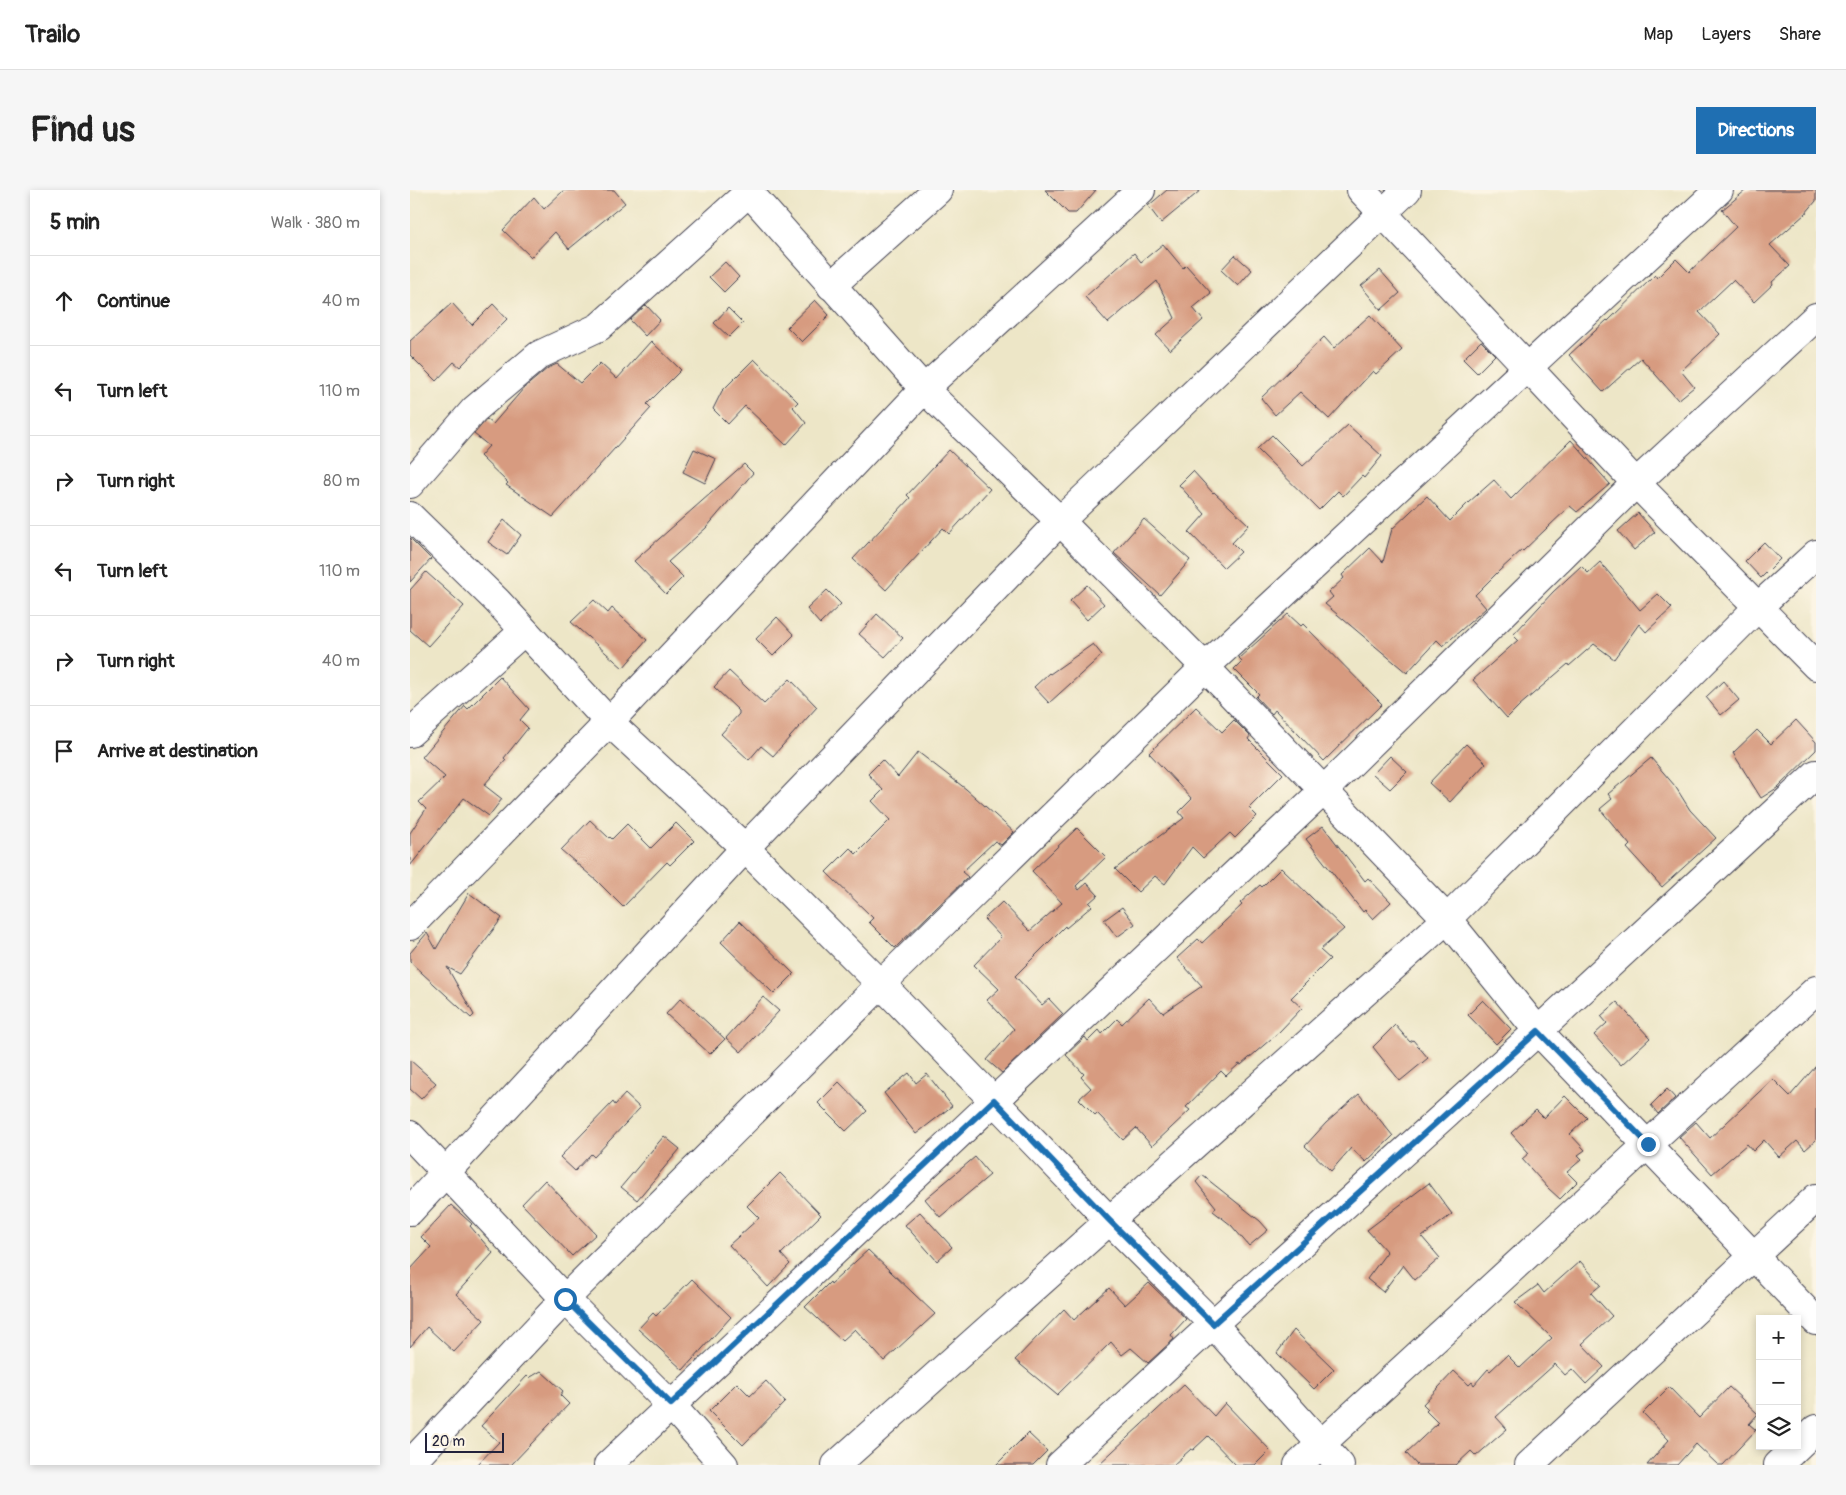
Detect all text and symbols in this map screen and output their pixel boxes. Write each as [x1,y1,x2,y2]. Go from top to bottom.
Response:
text: Trailo [25,20,80,49]
text: Map [1644,23,1673,46]
text: Layers [1701,23,1751,46]
text: Share [1779,23,1821,46]
button: Directions [1696,107,1816,154]
text: Find us [30,108,135,152]
text: 5 min [50,209,100,236]
text: Walk · 380 m [271,213,360,233]
icon: ahead [50,287,78,315]
text: Continue [97,289,170,313]
text: 40 m [322,291,360,311]
icon: left [50,377,78,405]
text: Turn left [97,379,167,403]
text: 110 m [319,381,360,401]
icon: right [50,467,78,495]
text: Turn right [97,469,175,493]
text: 80 m [323,471,360,491]
icon: left [50,557,78,585]
text: Turn left [97,559,167,583]
text: 110 m [319,561,360,581]
icon: right [50,647,78,675]
text: Turn right [97,649,175,673]
text: 40 m [322,651,360,671]
icon: arrive [50,737,78,765]
text: Arrive at destination [97,739,258,763]
route end [1637,1133,1660,1156]
route start [554,1288,577,1311]
map controls [1756,1315,1801,1450]
button: + [1756,1315,1801,1360]
button: − [1756,1360,1801,1405]
button: layers [1756,1405,1801,1450]
scale bar [425,1430,504,1453]
text: 20 m [432,1433,465,1450]

